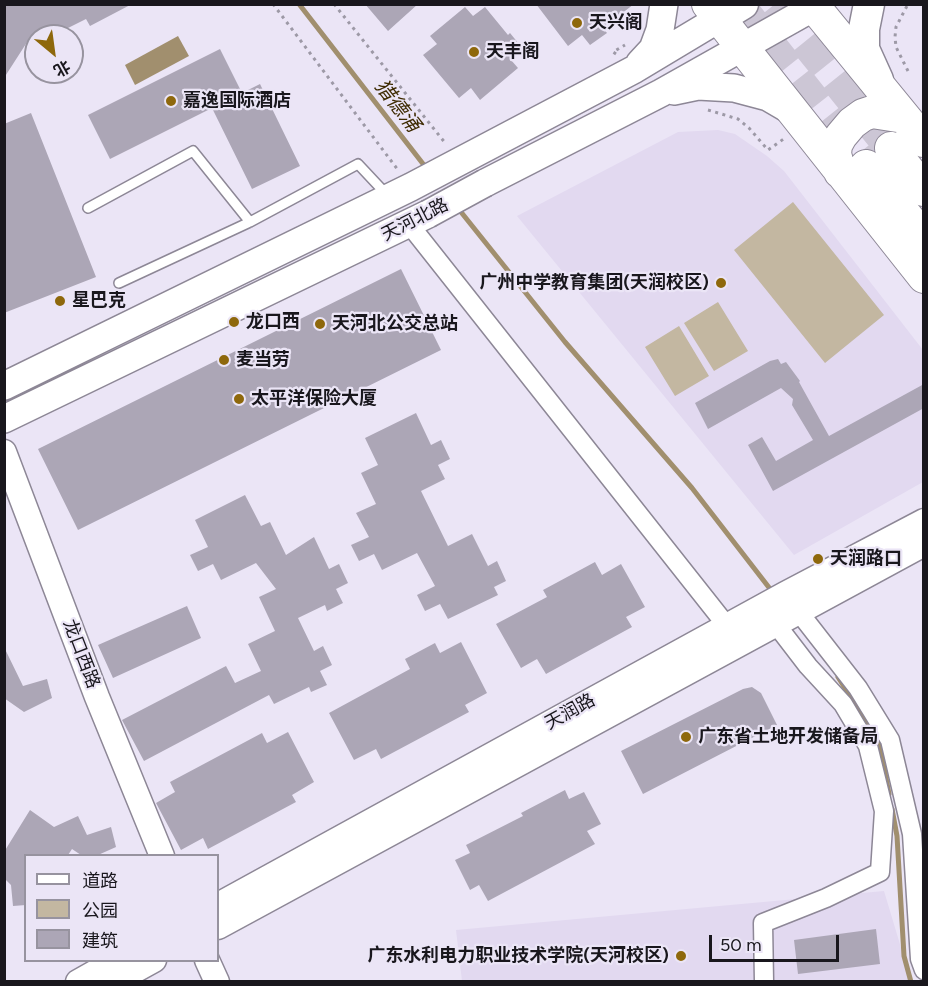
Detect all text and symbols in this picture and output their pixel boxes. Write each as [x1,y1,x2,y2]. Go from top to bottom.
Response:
place label: 天兴阁 [589,12,643,34]
marker: 天兴阁 [570,16,584,30]
north arrow [24,24,84,84]
place label: 天丰阁 [486,41,540,63]
marker: 天丰阁 [467,45,481,59]
text: 北 [50,56,74,81]
water label: 猎德涌 [369,75,425,137]
place label: 嘉逸国际酒店 [183,90,291,112]
marker: 嘉逸国际酒店 [164,94,178,108]
street label: 天河北路 [378,194,452,246]
place label: 广州中学教育集团(天润校区) [479,272,709,294]
marker: 广州中学教育集团(天润校区) [714,276,728,290]
place label: 星巴克 [72,290,126,312]
marker: 星巴克 [53,294,67,308]
place label: 龙口西 [246,311,300,333]
place label: 天河北公交总站 [332,313,458,335]
marker: 龙口西 [227,315,241,329]
marker: 天河北公交总站 [313,317,327,331]
place label: 麦当劳 [236,349,290,371]
marker: 麦当劳 [217,353,231,367]
place label: 太平洋保险大厦 [251,388,377,410]
marker: 太平洋保险大厦 [232,392,246,406]
place label: 天润路口 [830,548,902,570]
marker: 天润路口 [811,552,825,566]
street label: 龙口西路 [58,617,104,691]
street label: 天润路 [541,689,599,735]
place label: 广东省土地开发储备局 [698,726,878,748]
marker: 广东省土地开发储备局 [679,730,693,744]
legend [24,854,219,962]
text: 道路 [82,870,118,892]
text: 公园 [82,900,118,922]
scale bar [712,923,842,961]
text: 建筑 [82,930,118,952]
text: 50 m [720,934,762,956]
place label: 广东水利电力职业技术学院(天河校区) [367,945,669,967]
marker: 广东水利电力职业技术学院(天河校区) [674,949,688,963]

